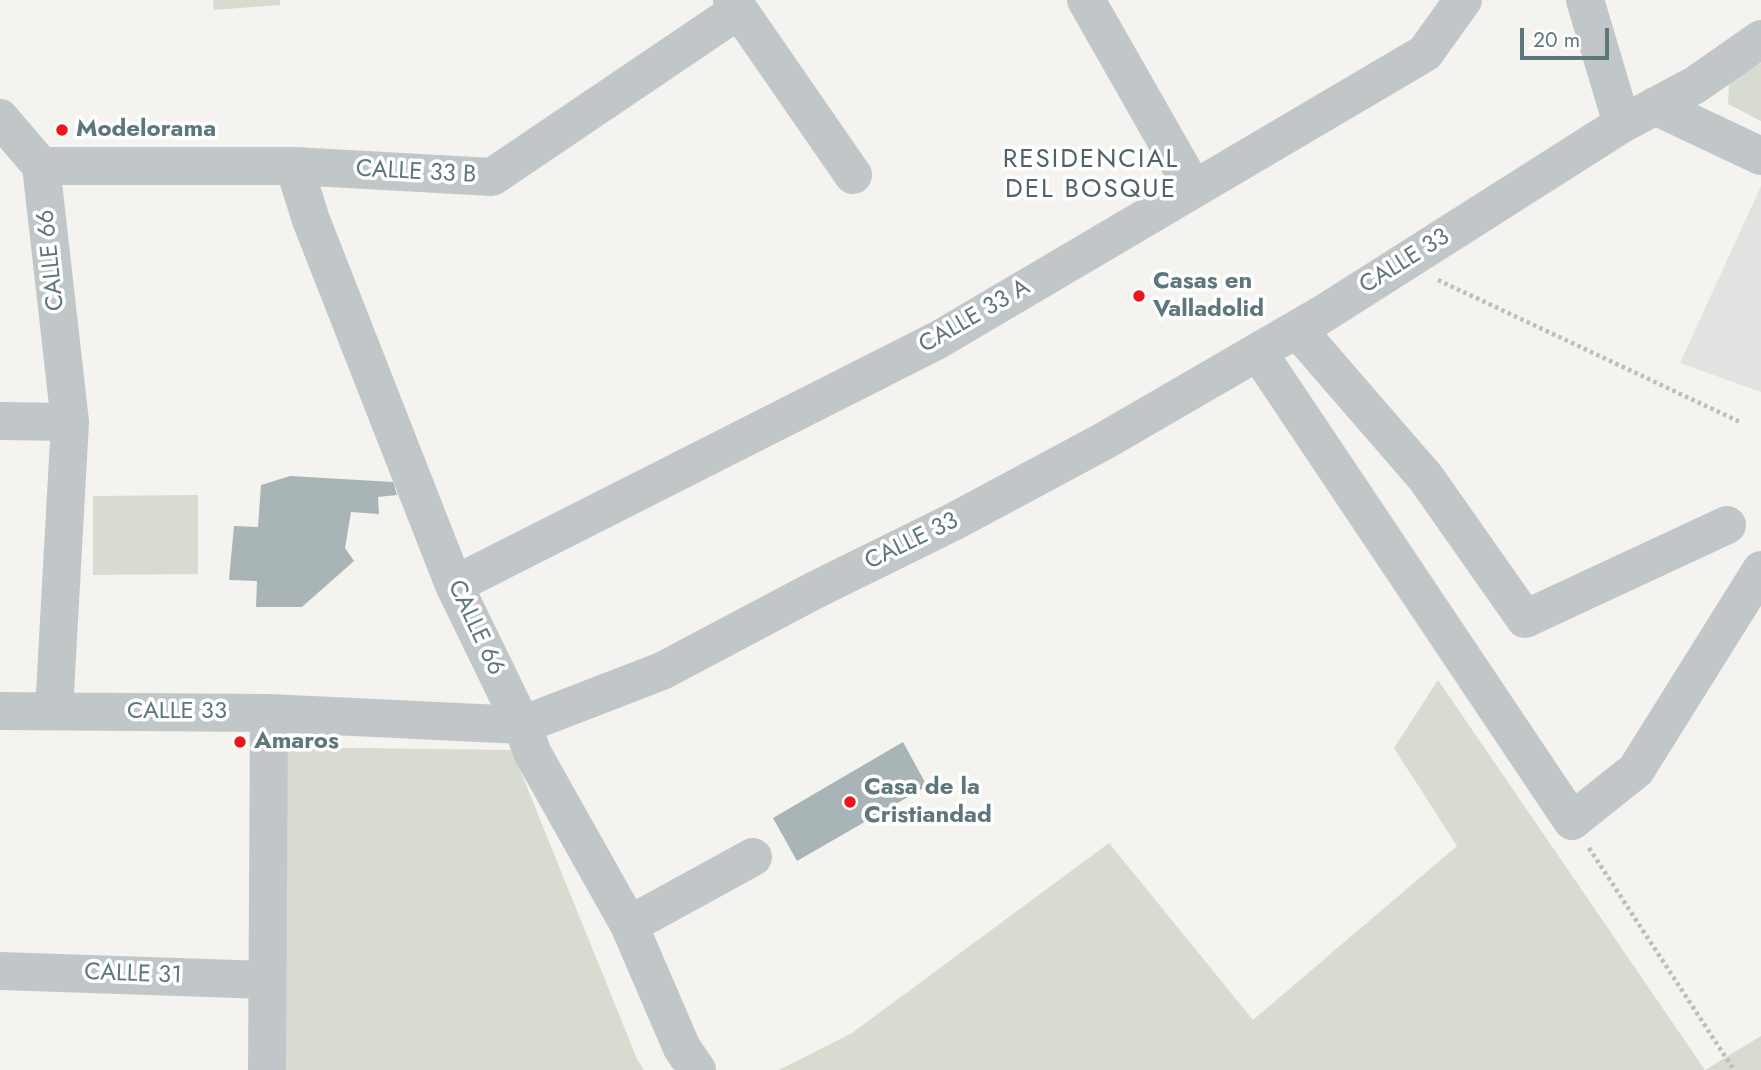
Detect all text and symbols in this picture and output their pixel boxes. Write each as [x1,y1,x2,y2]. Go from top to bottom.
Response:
scale bar [1523,14,1612,58]
text: 20 m [1533,25,1580,55]
place label: Modelorama [76,116,216,144]
marker: Modelorama [54,122,70,138]
district label: RESIDENCIAL DEL BOSQUE [1004,145,1178,206]
street label: CALLE 33 B [355,155,477,191]
street label: CALLE 66 [32,208,72,312]
street label: CALLE 33 [1355,223,1455,301]
place label: Casas en Valladolid [1153,268,1264,324]
street label: CALLE 33 A [914,274,1036,360]
marker: Casas en Valladolid [1131,288,1147,304]
street label: CALLE 33 [861,507,963,577]
street label: CALLE 66 [440,576,510,680]
street label: CALLE 33 [127,698,227,726]
place label: Amaros [254,728,339,756]
marker: Amaros [232,734,248,750]
place label: Casa de la Cristiandad [864,774,992,830]
marker: Casa de la Cristiandad [842,794,858,810]
street label: CALLE 31 [84,959,182,991]

